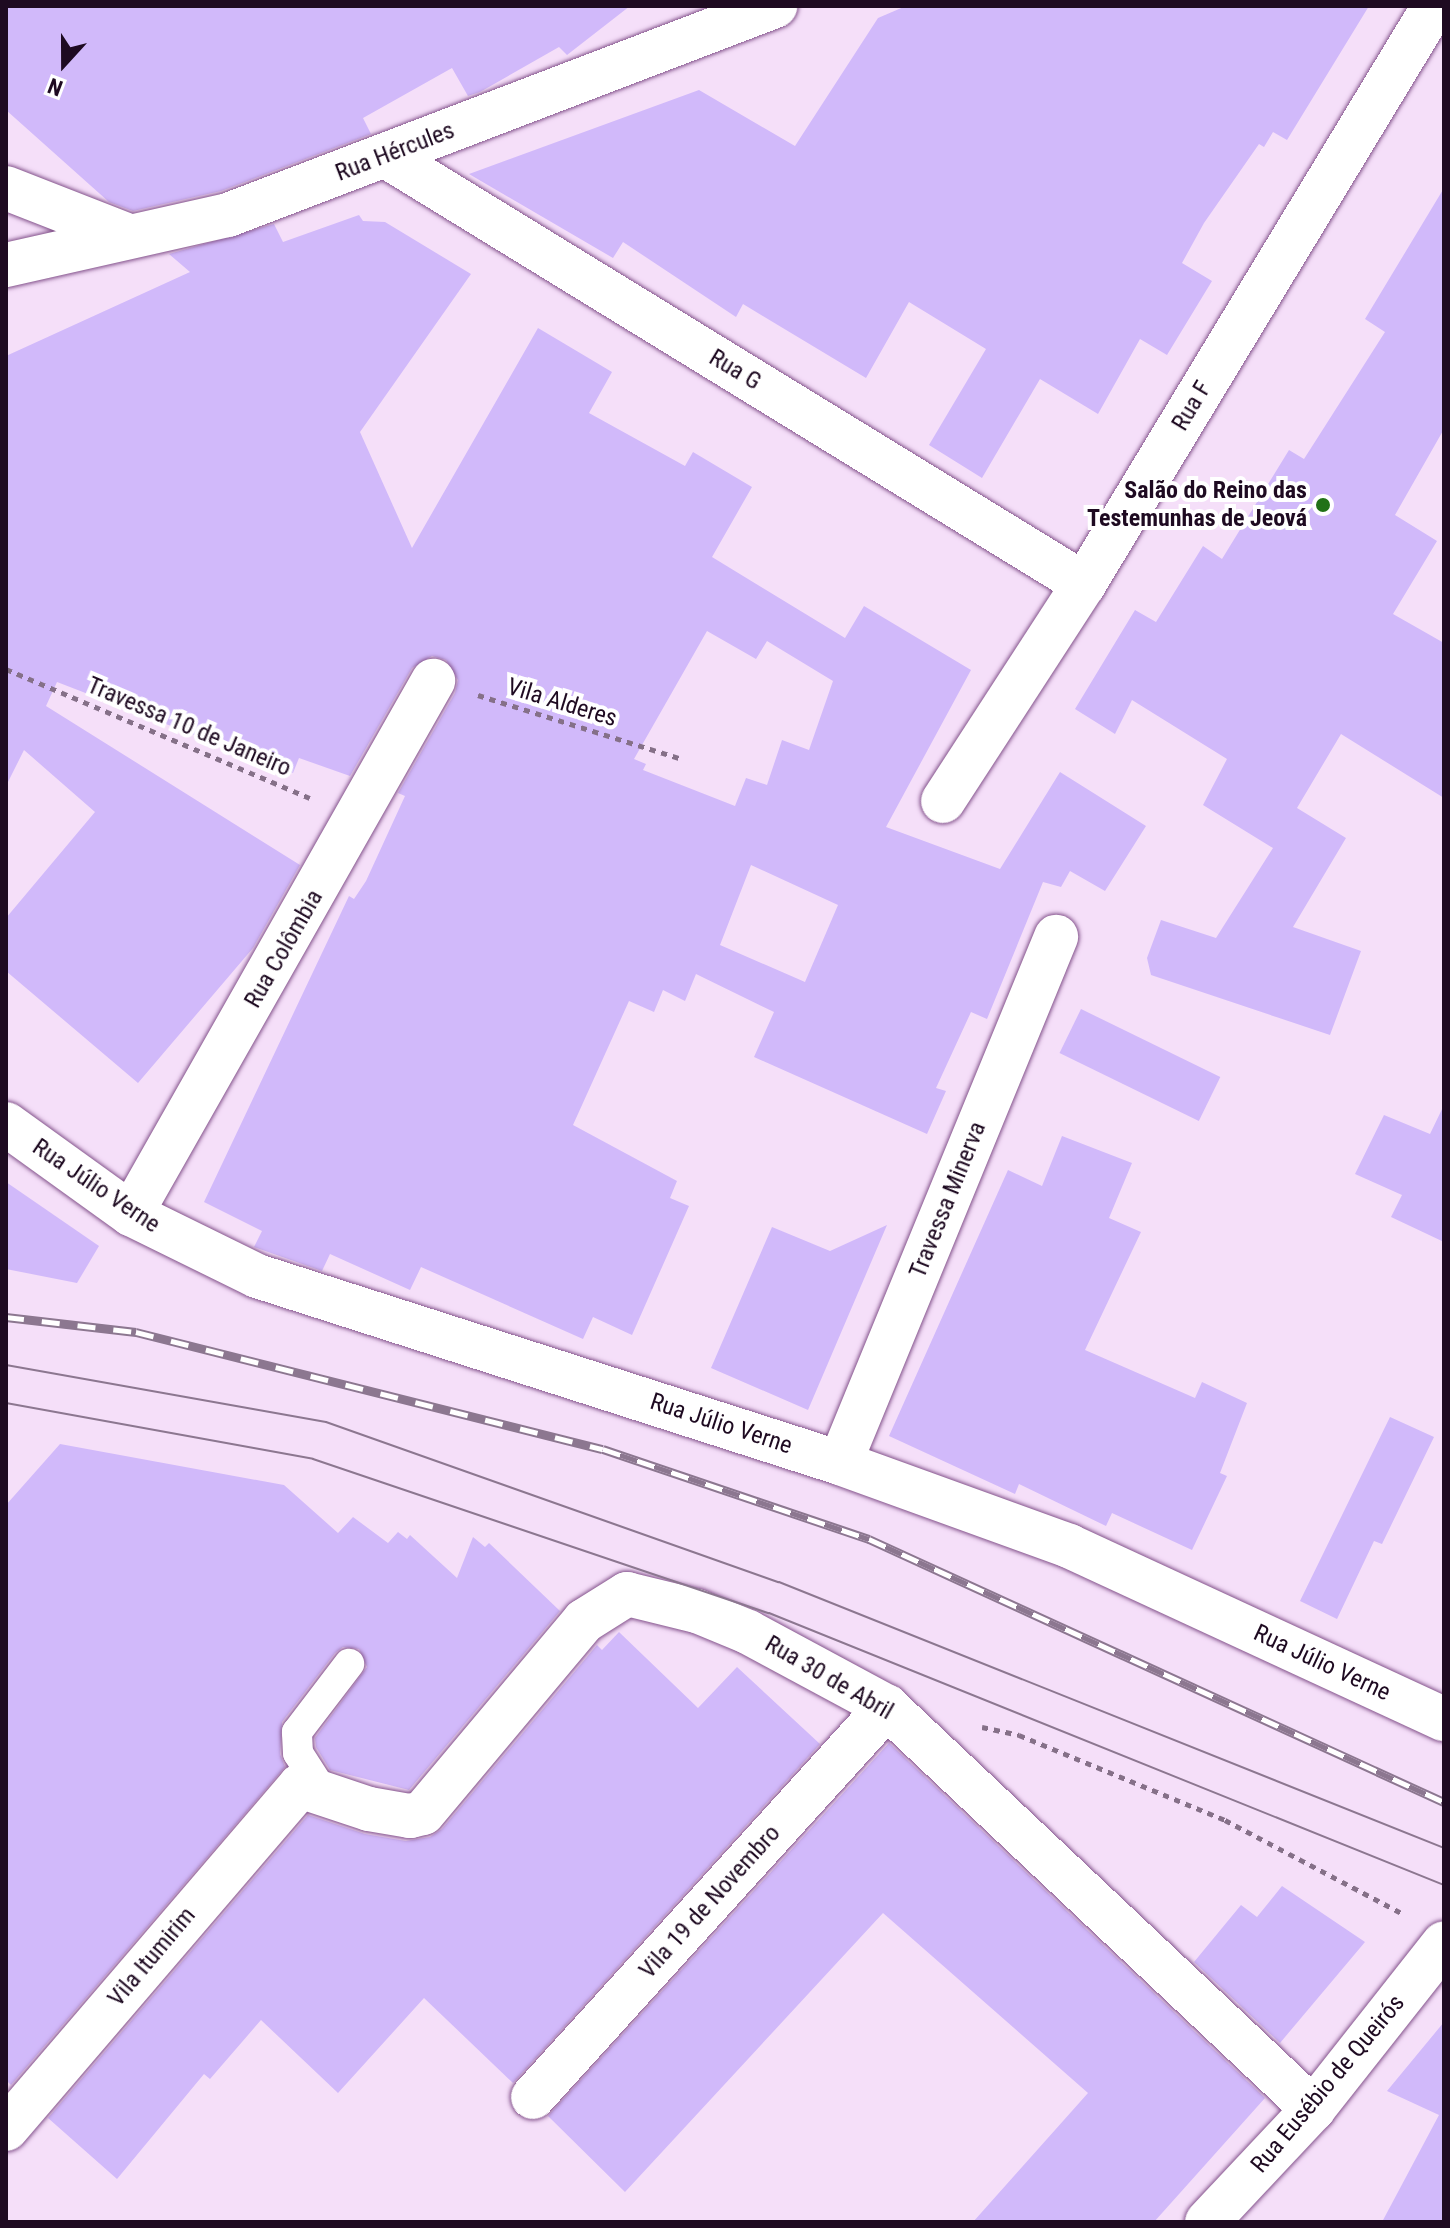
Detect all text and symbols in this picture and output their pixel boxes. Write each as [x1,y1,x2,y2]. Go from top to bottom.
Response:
north arrow [24,24,104,104]
text: N [44,73,66,101]
street label: Rua Hércules [332,116,458,188]
street label: Rua G [704,343,766,397]
street label: Rua F [1166,376,1218,436]
place label: Salão do Reino das Testemunhas de Jeová [1087,477,1307,533]
marker: Salão do Reino das Testemunhas de Jeová [1314,496,1332,514]
street label: Travessa 10 de Janeiro [83,671,295,783]
street label: Vila Alderes [504,673,620,733]
street label: Rua Colômbia [239,885,329,1013]
street label: Travessa Minerva [904,1118,992,1282]
street label: Rua Júlio Verne [27,1133,165,1239]
street label: Rua Júlio Verne [646,1388,796,1460]
street label: Rua Júlio Verne [1249,1619,1395,1707]
street label: Rua 30 de Abril [760,1630,898,1726]
street label: Vila 19 de Novembro [634,1819,786,1985]
street label: Vila Itumirim [102,1902,202,2012]
street label: Rua Eusébio de Queirós [1245,1989,1411,2179]

